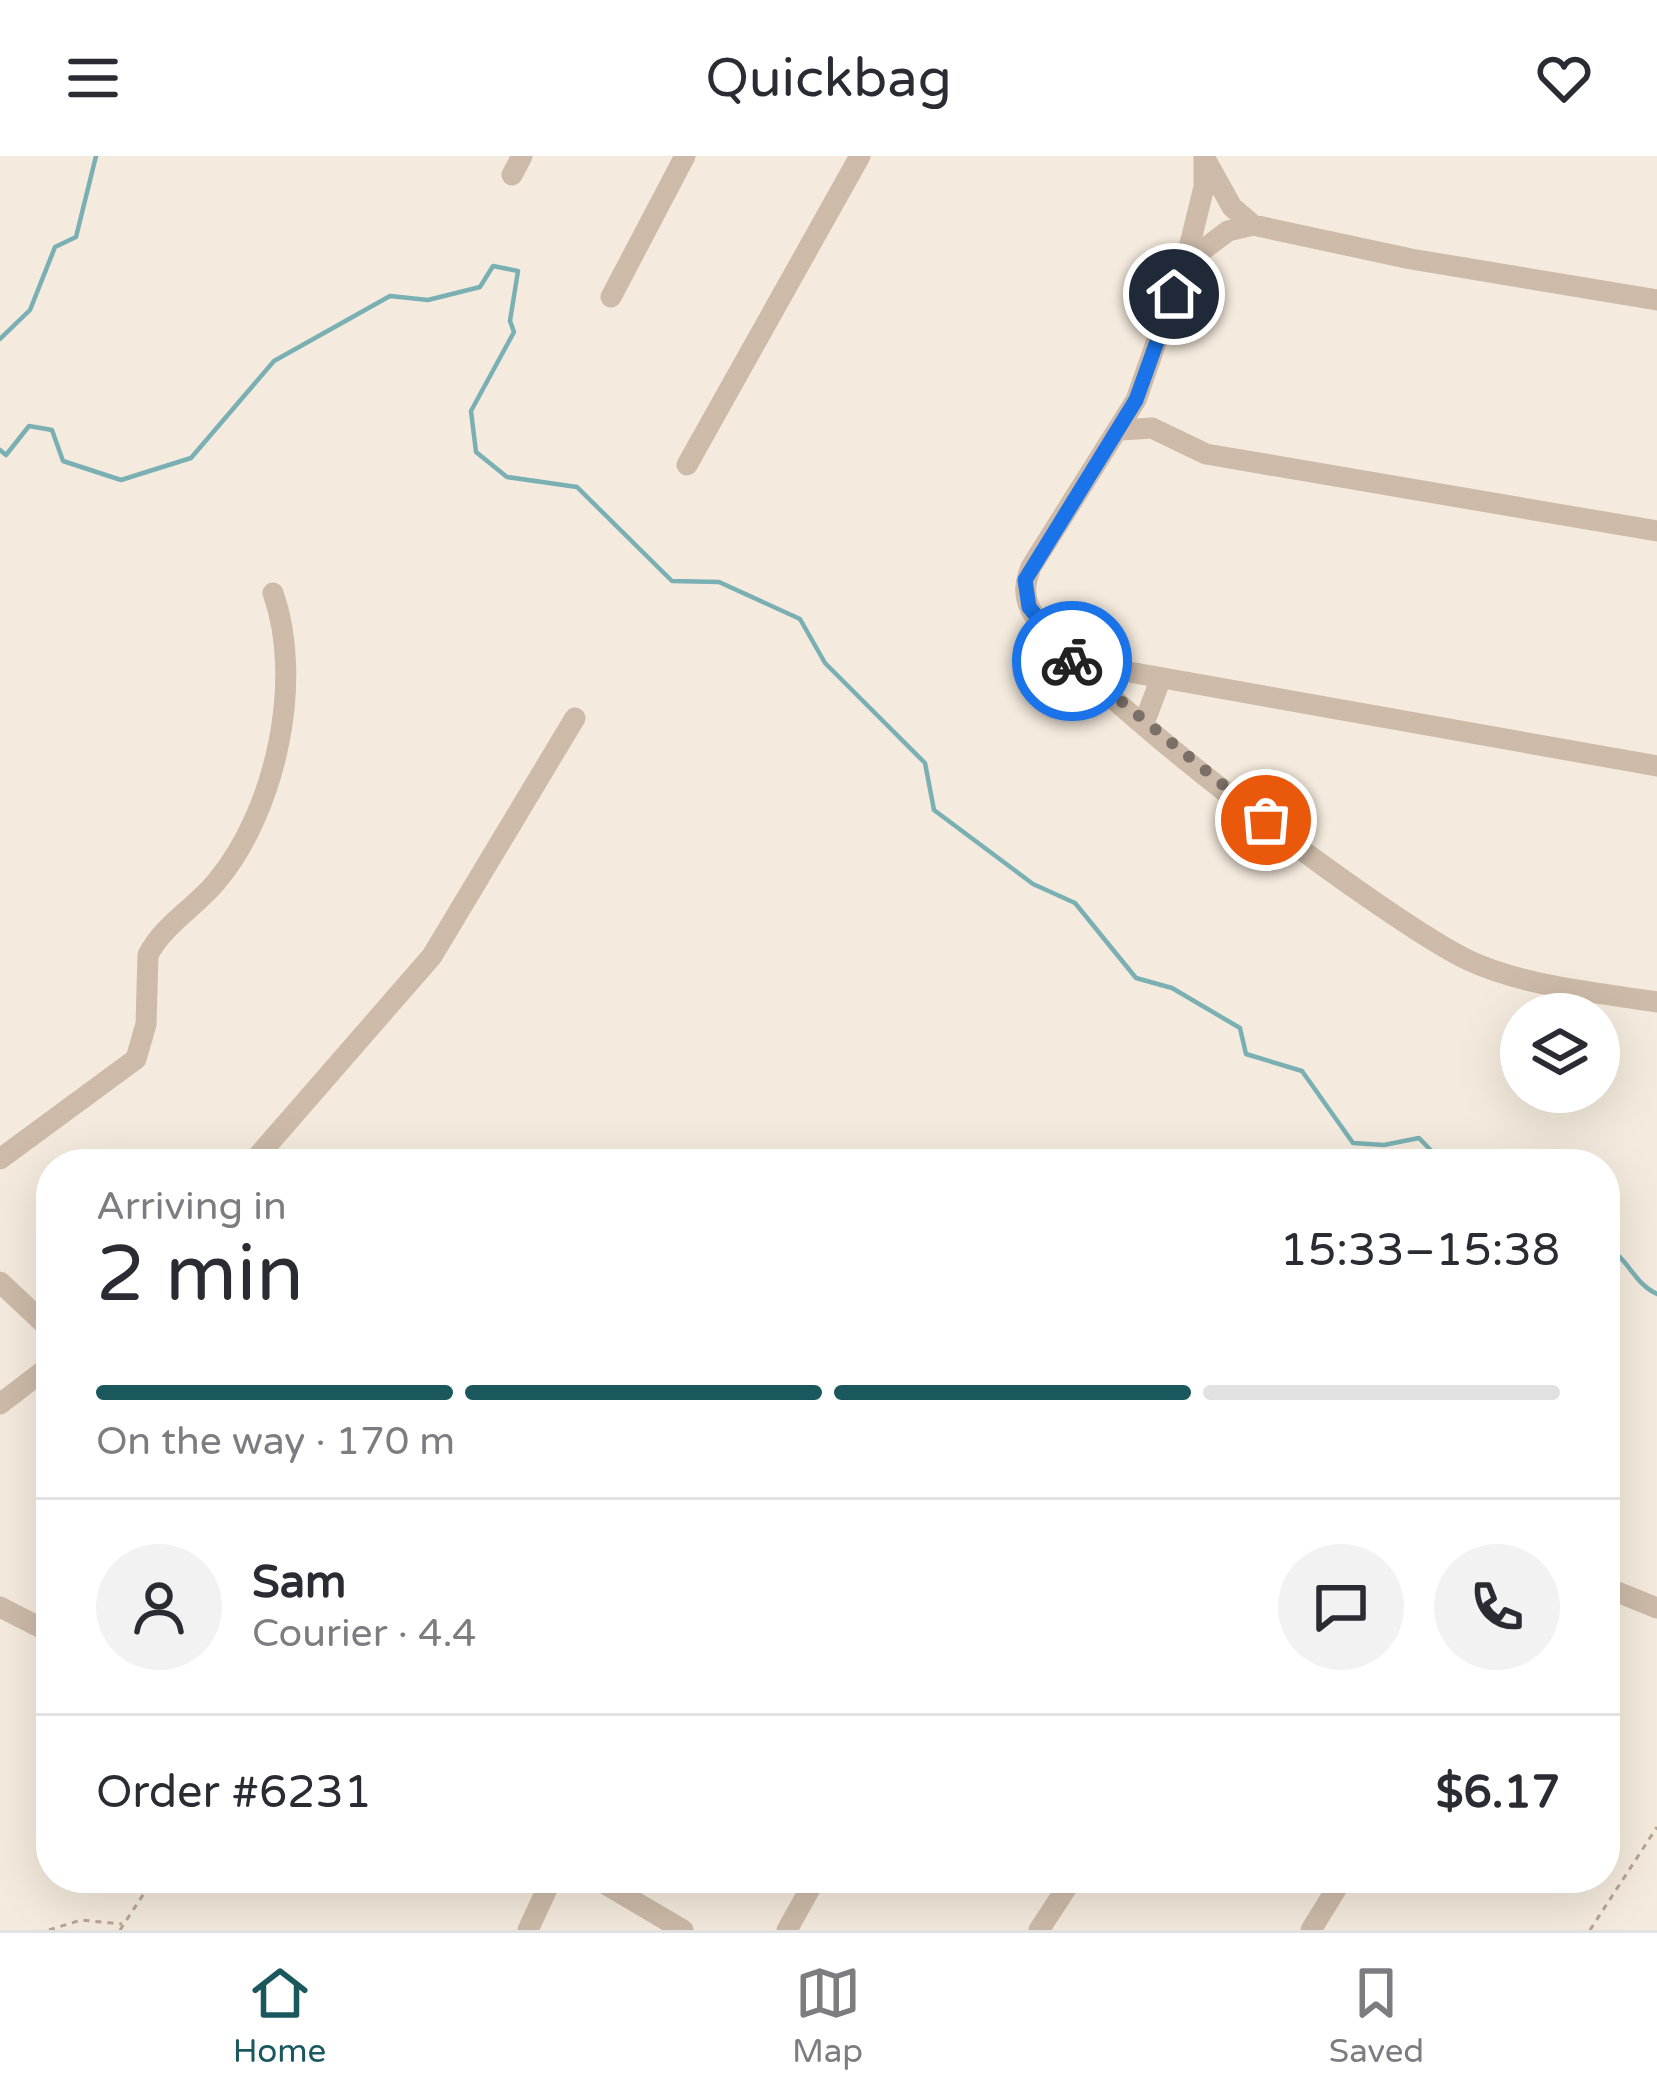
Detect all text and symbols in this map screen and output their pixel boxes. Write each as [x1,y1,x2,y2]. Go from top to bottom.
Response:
icon: menu [60,45,126,111]
icon: heart [1531,45,1597,111]
text: Quickbag [705,46,952,111]
pin [1123,243,1225,345]
icon: home [1141,261,1207,327]
courier [1012,601,1132,721]
icon: bike [1039,628,1105,694]
pin [1215,769,1317,871]
icon: bag [1233,787,1299,853]
map controls [1500,993,1620,1113]
button: layers [1500,993,1620,1113]
text: Arriving in [96,1183,287,1230]
text: 15:33–15:38 [1280,1224,1560,1278]
text: 2 min [96,1228,304,1322]
text: On the way · 170 m [96,1418,455,1465]
button: person [96,1544,222,1670]
button: chat [1278,1544,1404,1670]
button: phone [1434,1544,1560,1670]
text: Sam [252,1556,346,1610]
text: Courier · 4.4 [252,1610,476,1657]
text: Order #6231 [96,1766,372,1820]
text: $6.17 [1436,1766,1560,1820]
tab: Home [233,1960,326,2071]
tab: Map [792,1960,863,2071]
tab: Saved [1329,1960,1424,2071]

